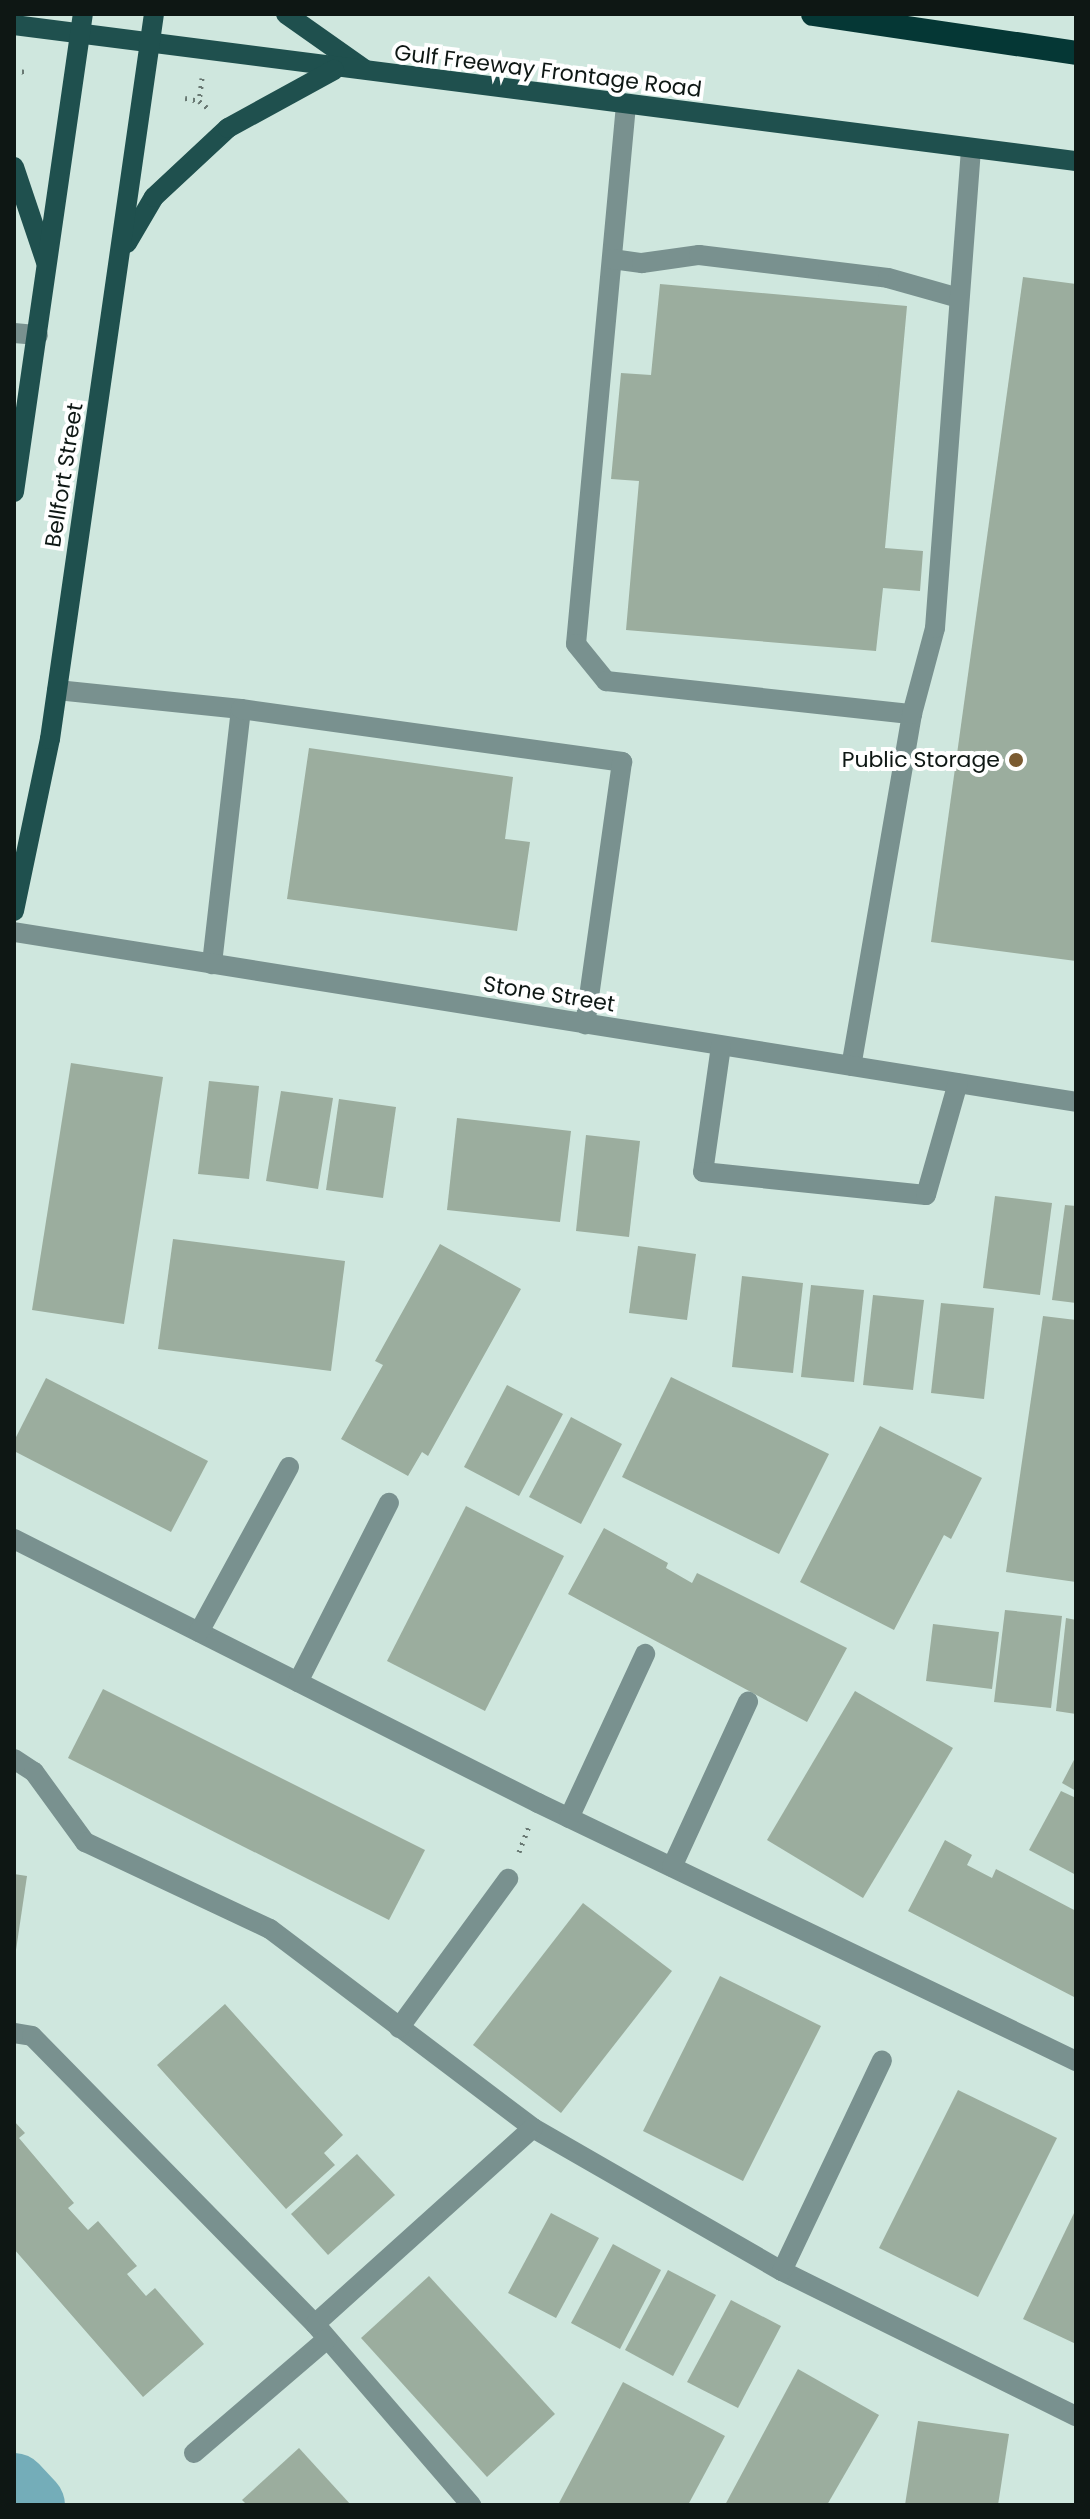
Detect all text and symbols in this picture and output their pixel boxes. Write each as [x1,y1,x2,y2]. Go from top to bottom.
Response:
street label: Gulf Freeway Frontage Road [393,39,703,103]
street label: Bellfort Street [40,401,88,549]
place label: Public Storage [842,747,1000,773]
marker: Public Storage [1007,751,1025,769]
street label: Stone Street [481,971,617,1017]

